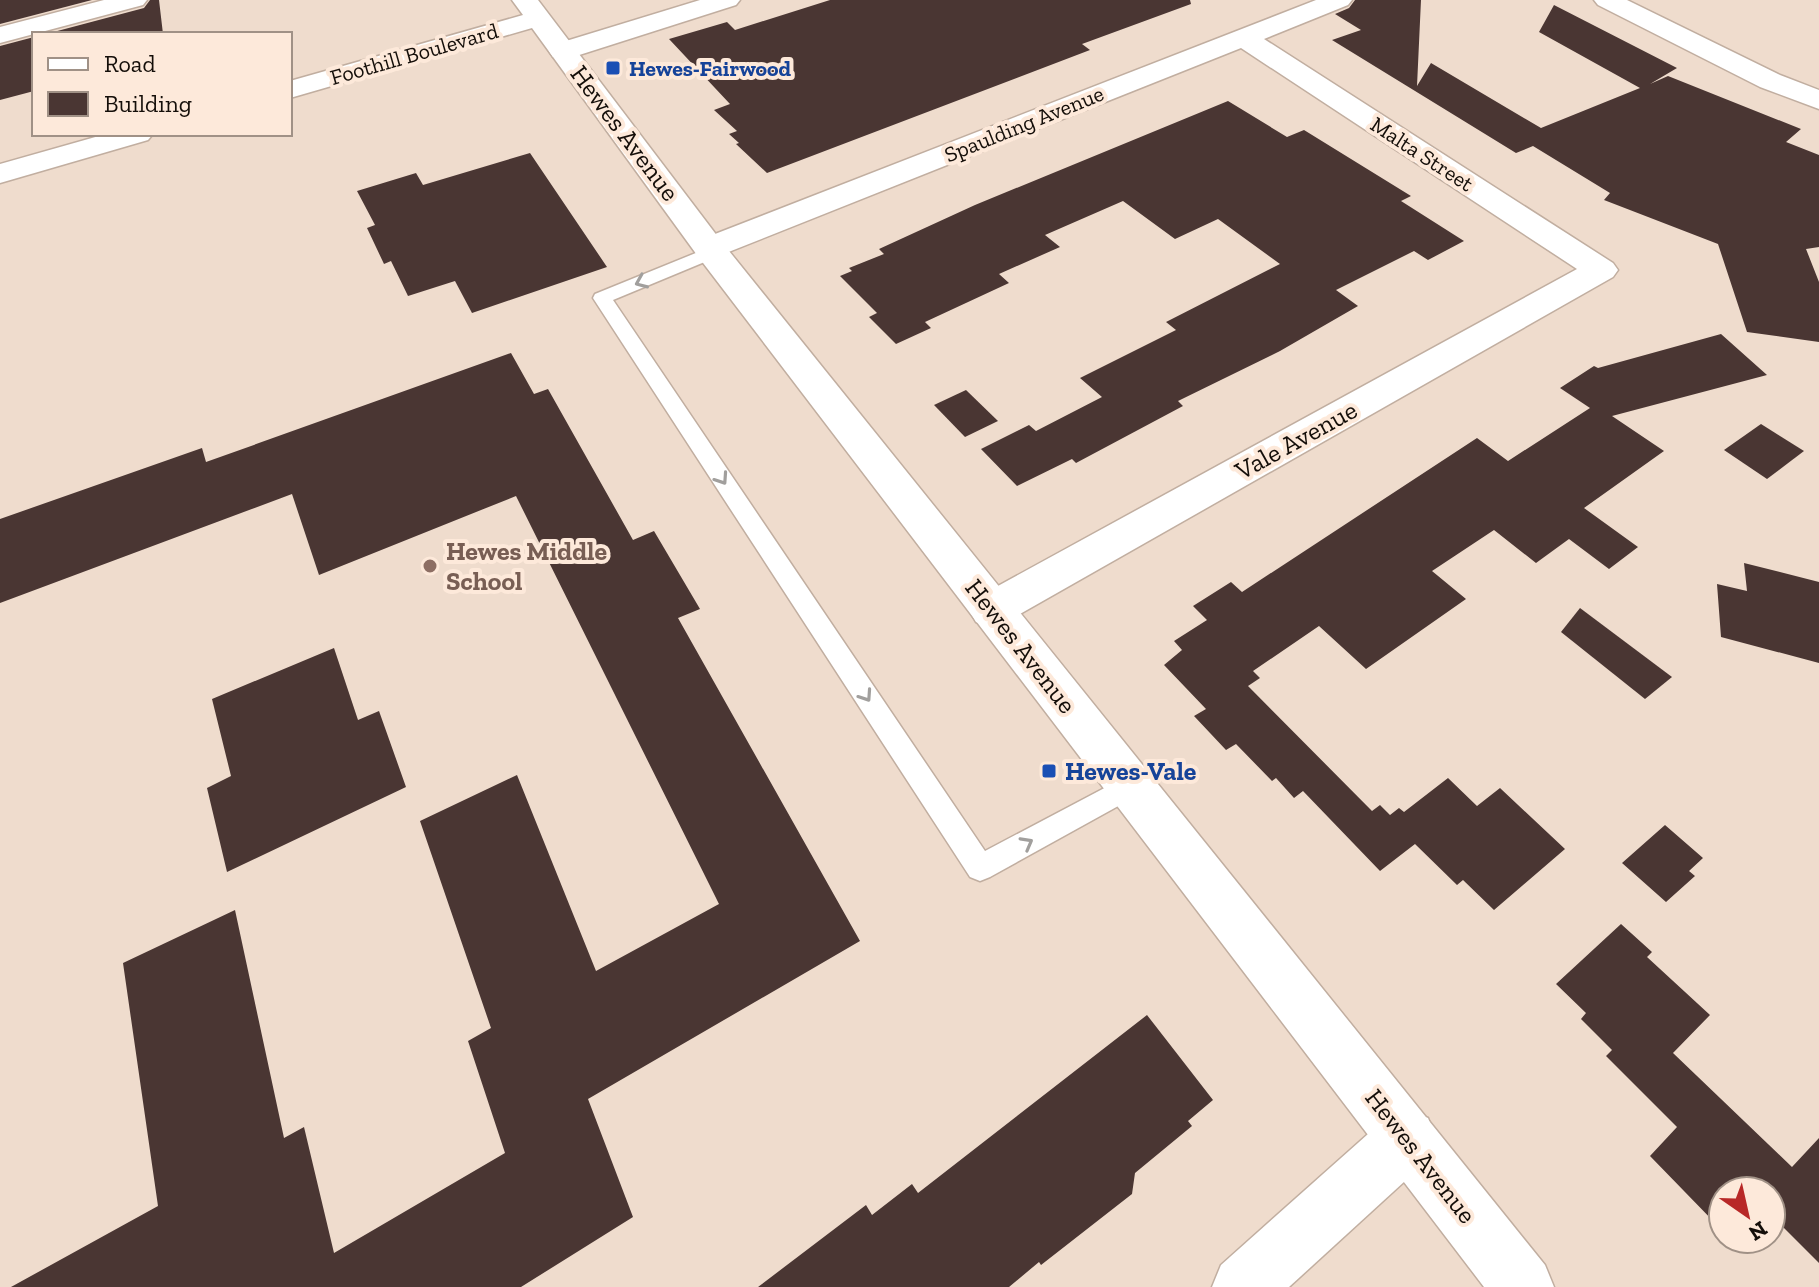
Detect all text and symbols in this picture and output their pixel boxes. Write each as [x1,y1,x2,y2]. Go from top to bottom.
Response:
street label: Foothill Boulevard [327,17,501,91]
legend [32,32,292,136]
text: Road [104,49,156,78]
place label: Hewes-Fairwood [629,55,792,82]
street label: Hewes Avenue [564,59,686,207]
marker: Hewes-Fairwood [604,59,622,77]
street label: Spaulding Avenue [940,80,1108,168]
text: Building [104,89,192,118]
street label: Malta Street [1365,111,1479,198]
one-way arrow [635,272,649,288]
street label: Vale Avenue [1229,393,1363,487]
one-way arrow [712,471,727,485]
place label: Hewes Middle School [446,535,607,597]
marker: Hewes Middle School [421,557,439,575]
street label: Hewes Avenue [959,572,1083,720]
one-way arrow [856,687,871,702]
place label: Hewes-Vale [1065,755,1197,787]
marker: Hewes-Vale [1040,762,1058,780]
one-way arrow [1018,837,1033,852]
street label: Hewes Avenue [1359,1082,1483,1230]
north arrow [1707,1175,1787,1255]
text: N [1743,1215,1772,1247]

